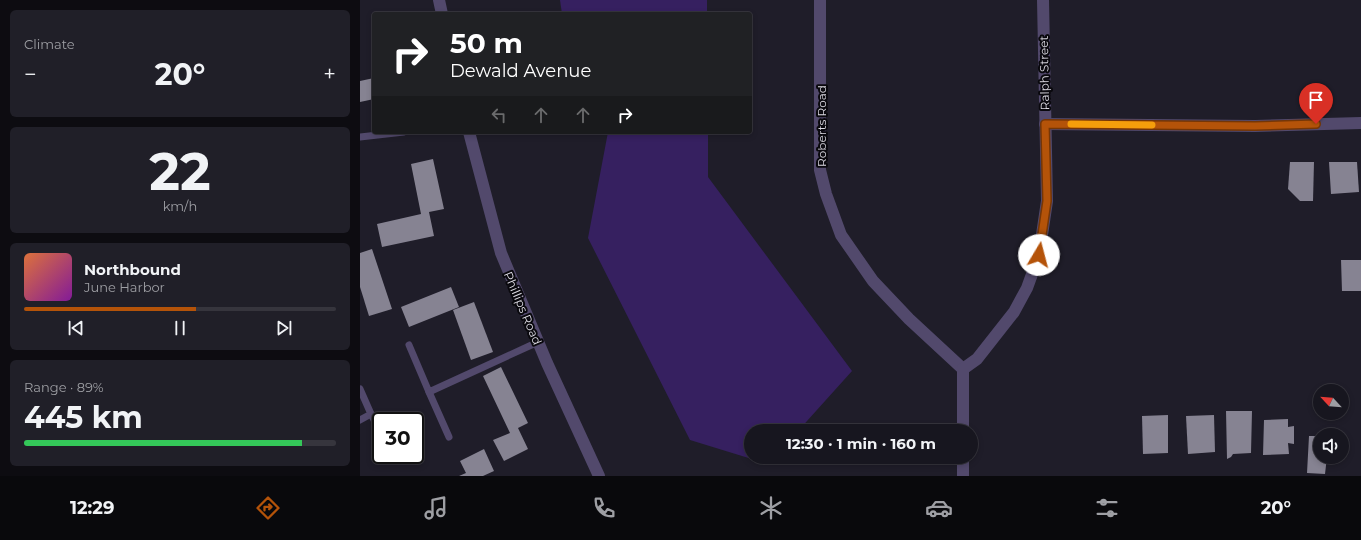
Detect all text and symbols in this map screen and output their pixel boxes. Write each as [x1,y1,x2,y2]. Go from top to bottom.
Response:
text: 50 m [450,26,523,60]
icon: right [384,28,436,80]
street label: Ralph Street [1036,35,1052,110]
text: Climate [24,36,75,52]
text: 20° [155,56,205,93]
text: Dewald Avenue [450,60,591,82]
text: − [24,61,37,88]
text: + [323,61,336,88]
pin [1299,83,1333,124]
street label: Roberts Road [814,85,829,167]
icon: arrive [1305,89,1327,111]
icon: left [488,104,510,126]
icon: ahead [530,104,552,126]
icon: ahead [572,104,594,126]
icon: right [614,104,636,126]
text: 22 [149,140,211,203]
text: km/h [163,198,197,214]
position arrow [1018,234,1060,276]
text: Northbound [84,260,181,279]
street label: Phillips Road [501,269,545,347]
text: June Harbor [84,279,165,295]
icon: previous [65,317,87,339]
icon: pause [169,317,191,339]
icon: next [273,317,295,339]
text: Range · 89% [24,379,104,395]
north arrow [1313,384,1349,420]
map controls [1313,384,1349,464]
text: 445 km [24,399,143,436]
speed limit sign: 30 [372,412,424,464]
button: sound [1313,428,1349,464]
text: 12:30 · 1 min · 160 m [786,434,936,453]
icon: directions [254,494,282,522]
icon: music [422,494,450,522]
icon: phone [590,494,618,522]
icon: climate [757,494,785,522]
icon: car [925,494,953,522]
icon: filters [1093,494,1121,522]
text: 12:29 [70,497,114,519]
text: 20° [1261,497,1291,519]

